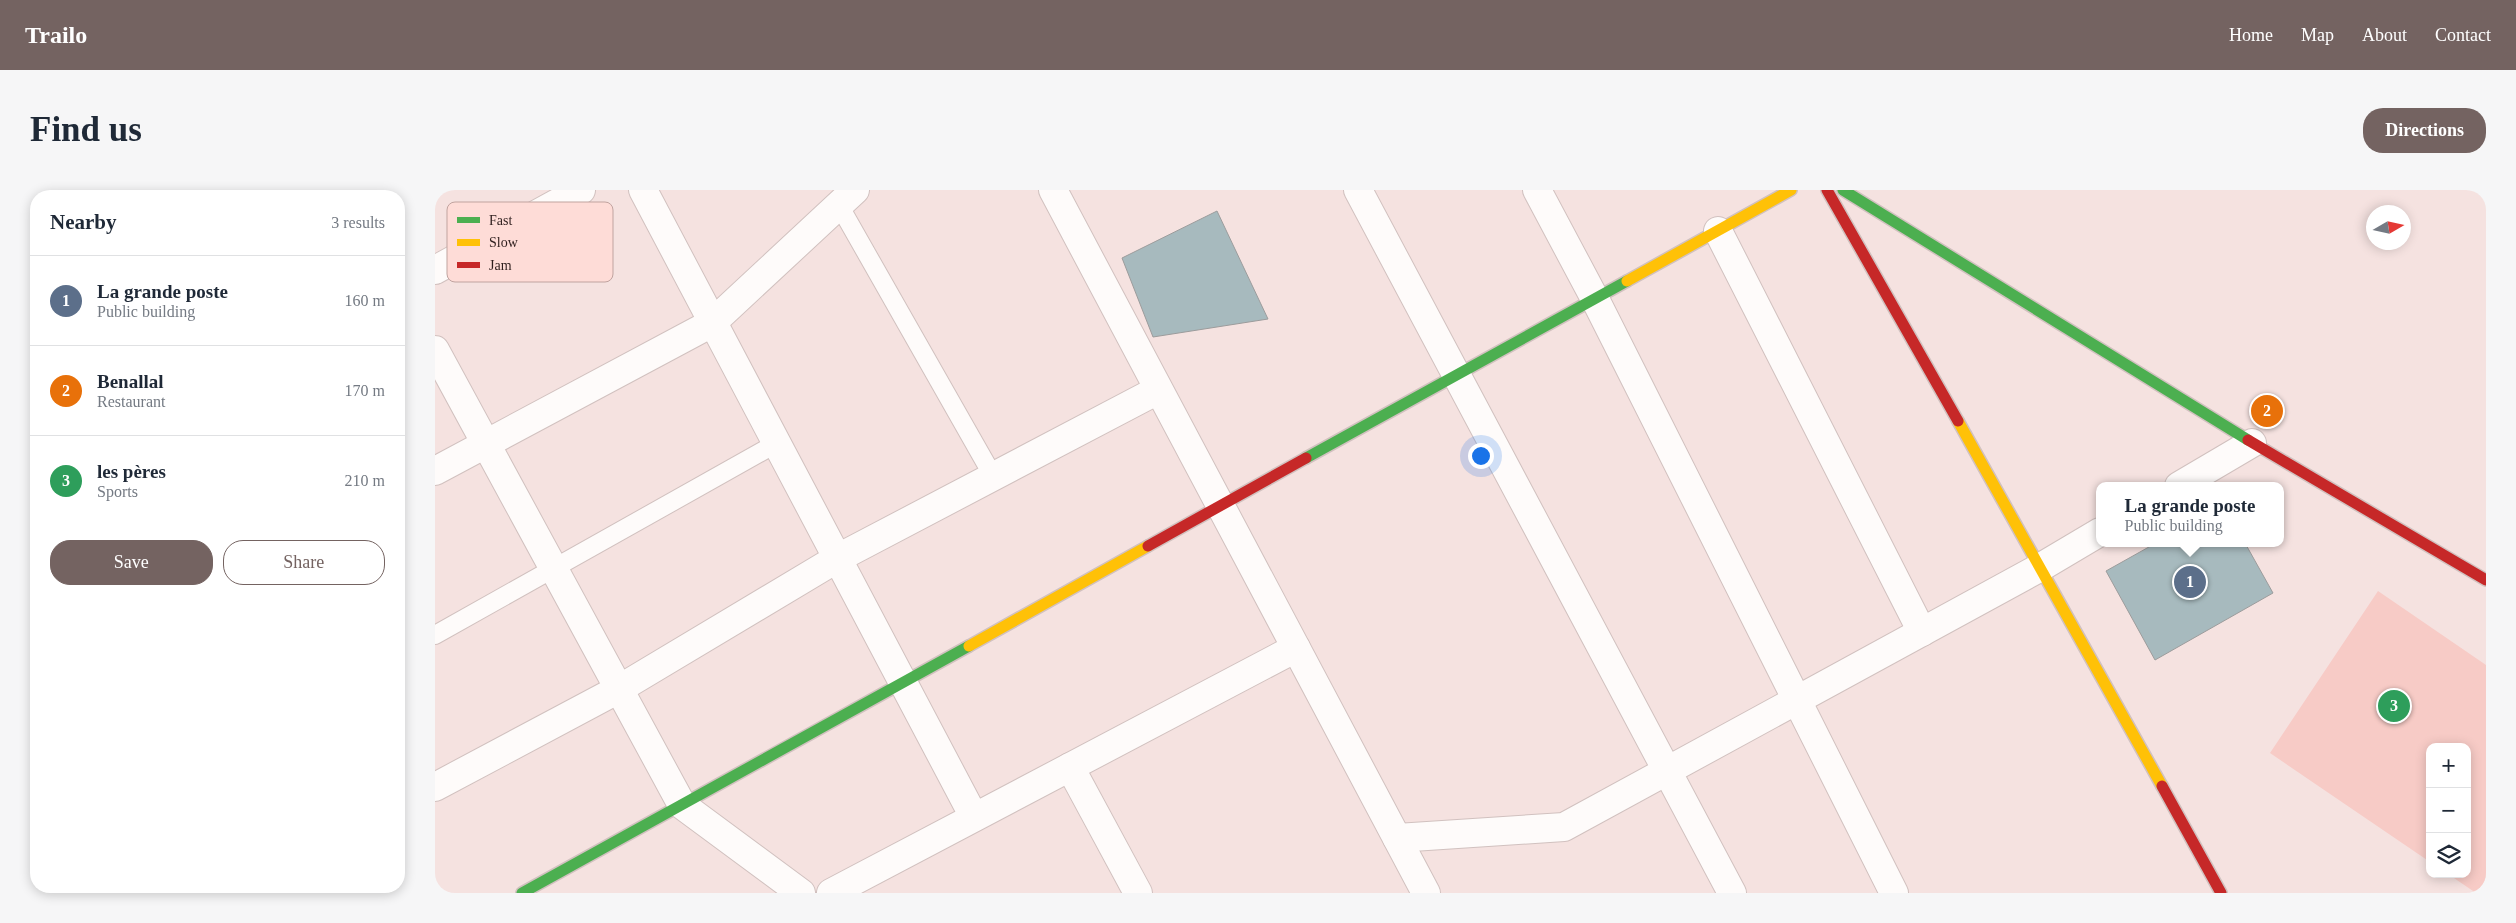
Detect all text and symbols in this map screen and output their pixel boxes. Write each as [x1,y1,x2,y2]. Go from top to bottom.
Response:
text: Trailo [25,22,87,48]
text: Home [2229,25,2273,45]
text: Map [2301,25,2334,45]
text: About [2362,25,2407,45]
text: Contact [2435,25,2491,45]
button: Directions [2363,108,2486,153]
text: Find us [30,110,142,149]
legend [447,202,613,282]
north arrow [2366,205,2411,250]
text: Nearby [50,210,117,234]
text: Fast [489,213,512,228]
text: 3 results [331,214,385,231]
text: Slow [489,235,519,250]
text: Jam [489,258,512,273]
text: La grande poste [97,281,228,302]
text: 1 [62,292,70,309]
text: 160 m [345,292,385,309]
text: Public building [97,303,195,320]
text: Benallal [97,371,164,392]
text: 2 [62,382,70,399]
text: 170 m [345,382,385,399]
pin: 2 [2251,392,2283,430]
text: Restaurant [97,393,165,410]
your location [1468,443,1494,469]
text: les pères [97,461,166,482]
text: 3 [62,472,70,489]
text: 210 m [345,472,385,489]
popup [2096,482,2284,547]
text: Sports [97,483,138,500]
text: La grande poste [2125,495,2255,516]
text: Public building [2125,517,2223,534]
button: Save [50,540,213,585]
button: Share [223,540,385,585]
pin: 1 [2174,563,2206,601]
pin: 3 [2378,687,2410,725]
map controls [2426,743,2471,878]
button: + [2426,743,2471,788]
button: − [2426,788,2471,833]
button: layers [2426,833,2471,878]

